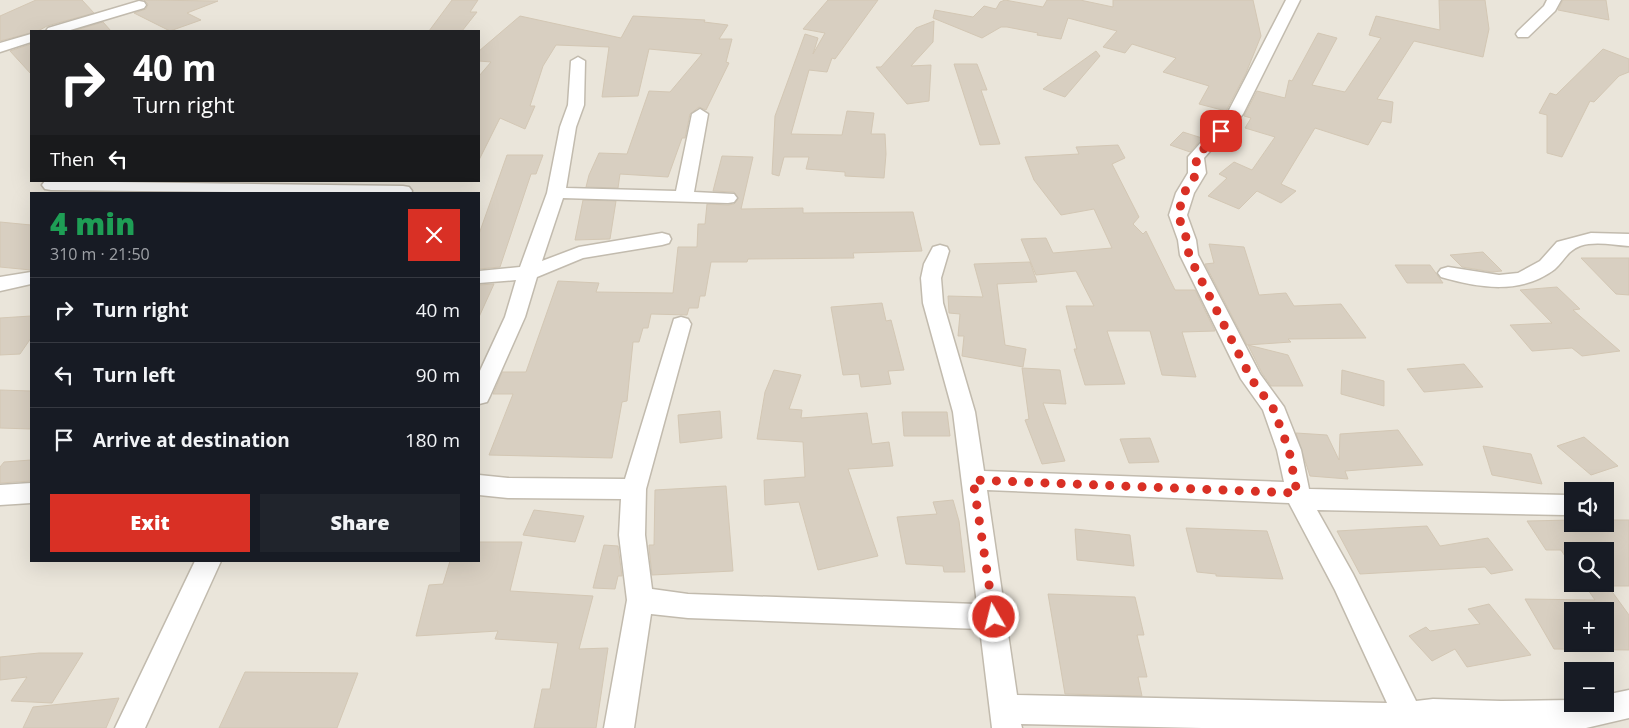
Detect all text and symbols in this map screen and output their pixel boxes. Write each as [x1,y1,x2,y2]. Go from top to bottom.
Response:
text: 40 m [133,44,216,91]
icon: right [50,50,115,115]
text: Turn right [133,89,235,119]
pin [1200,110,1242,152]
icon: arrive [1207,117,1235,145]
icon: left [104,145,132,173]
text: Then [50,146,94,172]
text: 4 min [50,203,135,244]
button: close [408,209,460,261]
text: 310 m · 21:50 [50,243,150,265]
icon: right [50,296,78,324]
text: Turn right [93,297,188,323]
text: 40 m [416,297,460,323]
icon: left [50,361,78,389]
text: Turn left [93,362,175,388]
text: 90 m [416,362,460,388]
icon: arrive [50,426,78,454]
text: Arrive at destination [93,427,290,453]
text: 180 m [405,427,460,453]
map controls [1564,482,1614,712]
button: sound [1564,482,1614,532]
button: Exit [50,494,250,552]
button: Share [260,494,460,552]
button: search [1564,542,1614,592]
position arrow [967,590,1019,642]
button: + [1564,602,1614,652]
button: − [1564,662,1614,712]

